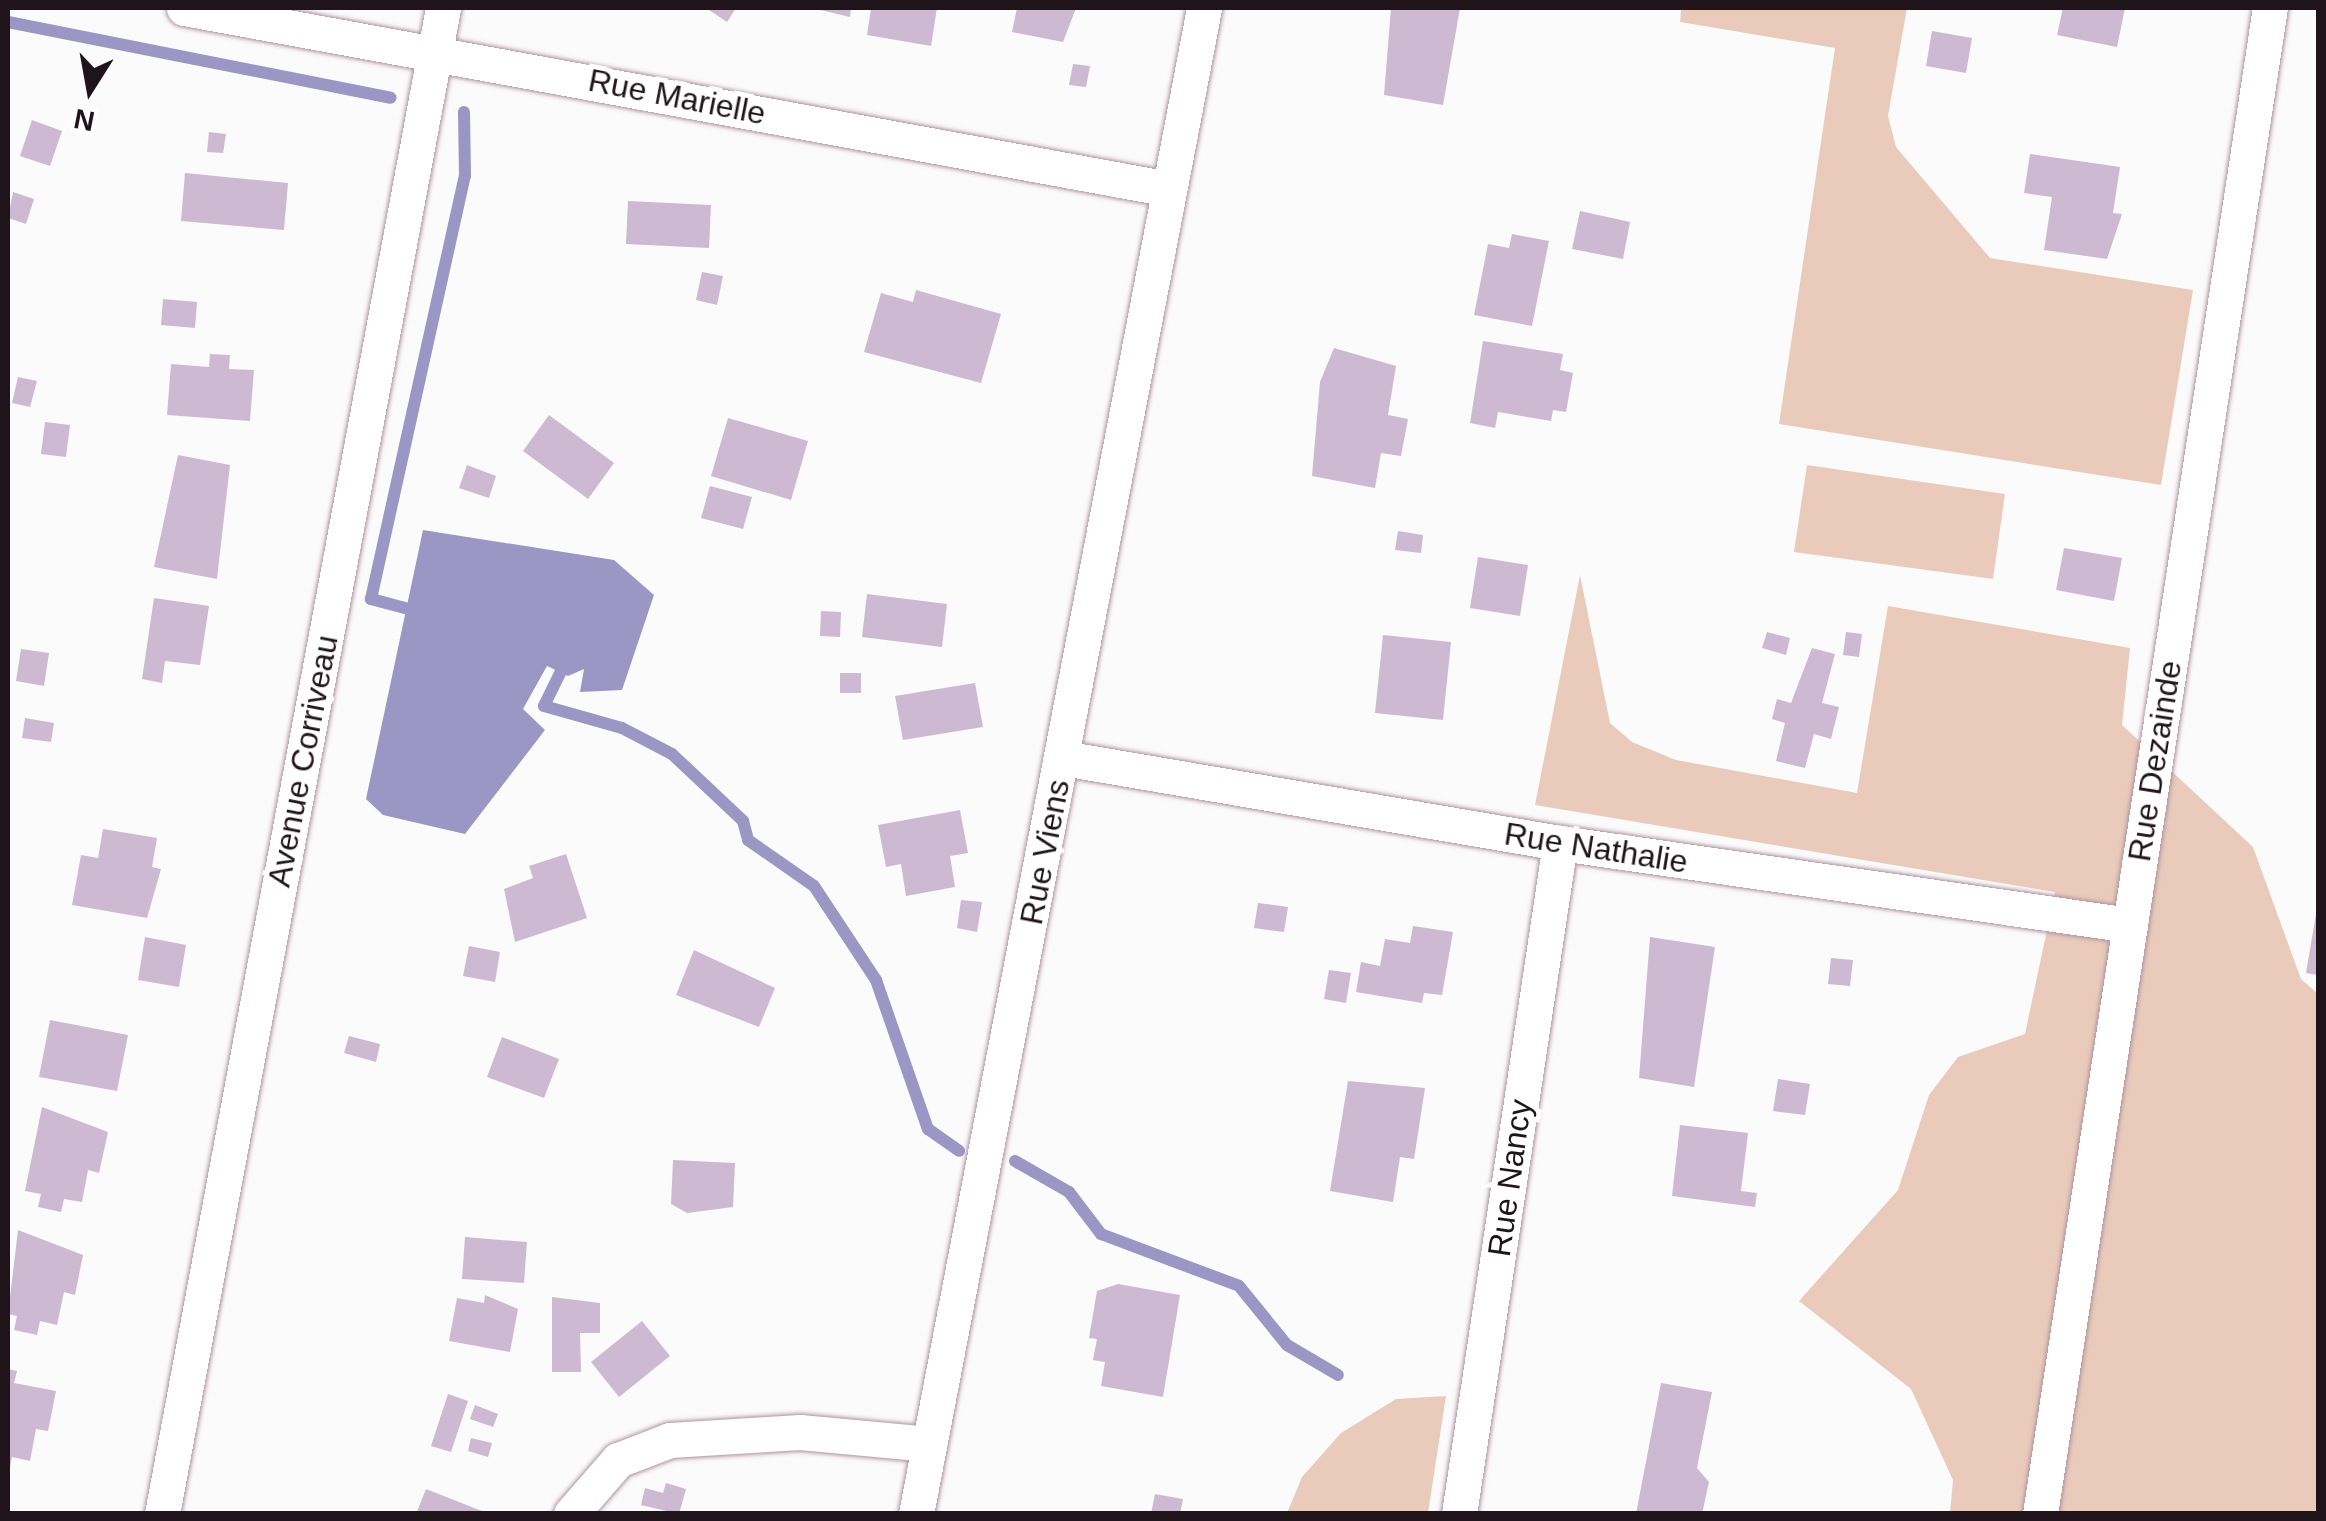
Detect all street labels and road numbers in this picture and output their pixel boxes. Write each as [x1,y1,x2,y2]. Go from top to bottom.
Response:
street label: Rue Marielle [585,61,769,133]
street label: Avenue Corriveau [260,632,346,890]
street label: Rue Dezainde [2120,658,2190,864]
street label: Rue Viens [1012,776,1078,928]
street label: Rue Nathalie [1502,815,1690,881]
street label: Rue Nancy [1480,1097,1540,1259]

